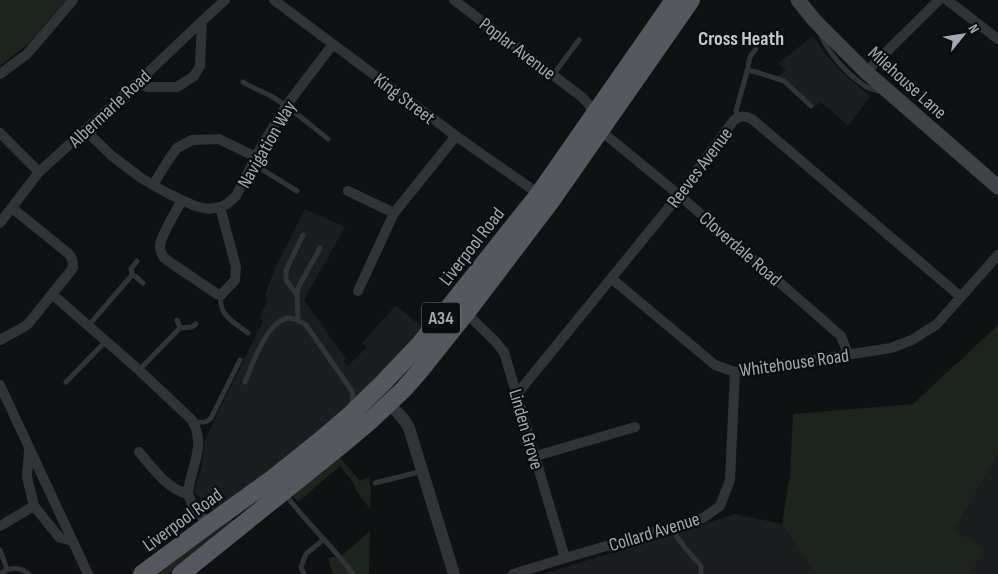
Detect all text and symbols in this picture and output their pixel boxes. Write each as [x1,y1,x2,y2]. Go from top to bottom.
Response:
north arrow [938,10,988,60]
street label: Poplar Avenue [474,13,560,85]
text: N [965,21,983,36]
district label: Cross Heath [698,27,784,51]
street label: Milehouse Lane [863,42,951,124]
street label: Albermarle Road [64,65,156,154]
street label: King Street [369,69,440,130]
street label: Navigation Way [233,96,302,193]
street label: Reeves Avenue [662,123,738,213]
street label: Liverpool Road [435,203,510,291]
street label: Cloverdale Road [694,207,786,291]
road number: A34 [422,302,460,334]
street label: Whitehouse Road [738,344,850,383]
street label: Linden Grove [503,387,548,472]
street label: Liverpool Road [139,484,227,557]
street label: Collard Avenue [606,508,703,557]

